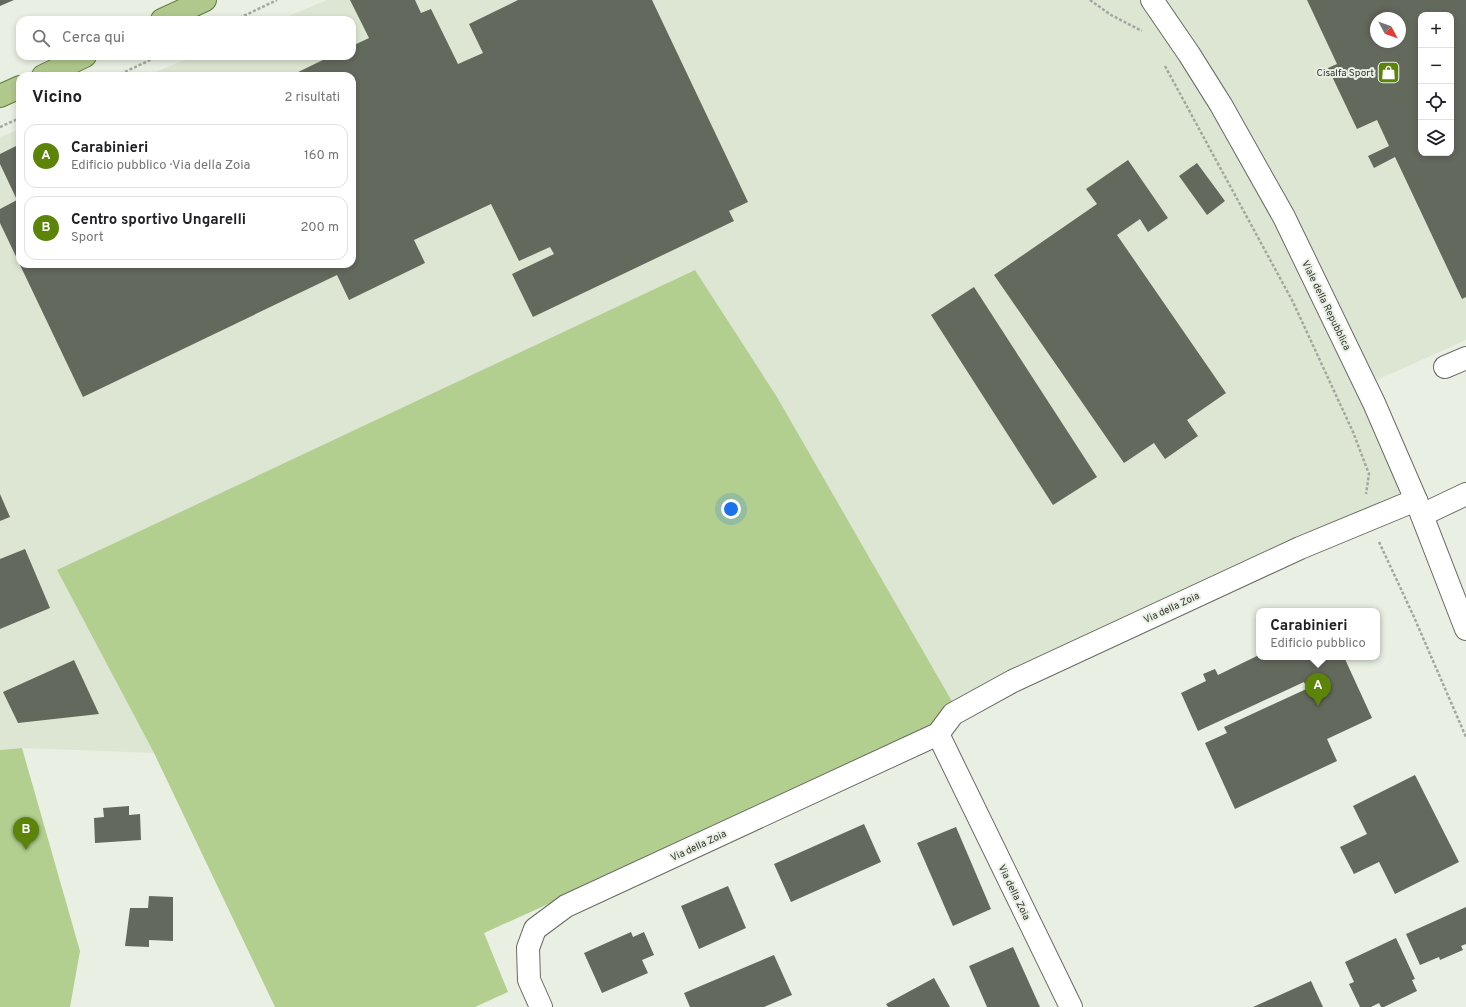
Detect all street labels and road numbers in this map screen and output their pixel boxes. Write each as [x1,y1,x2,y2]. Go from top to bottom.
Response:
street label: Viale della Repubblica [1298,259,1353,353]
street label: Via della Zoia [1142,590,1202,627]
street label: Via della Zoia [669,828,729,865]
street label: Via della Zoia [995,863,1033,923]

